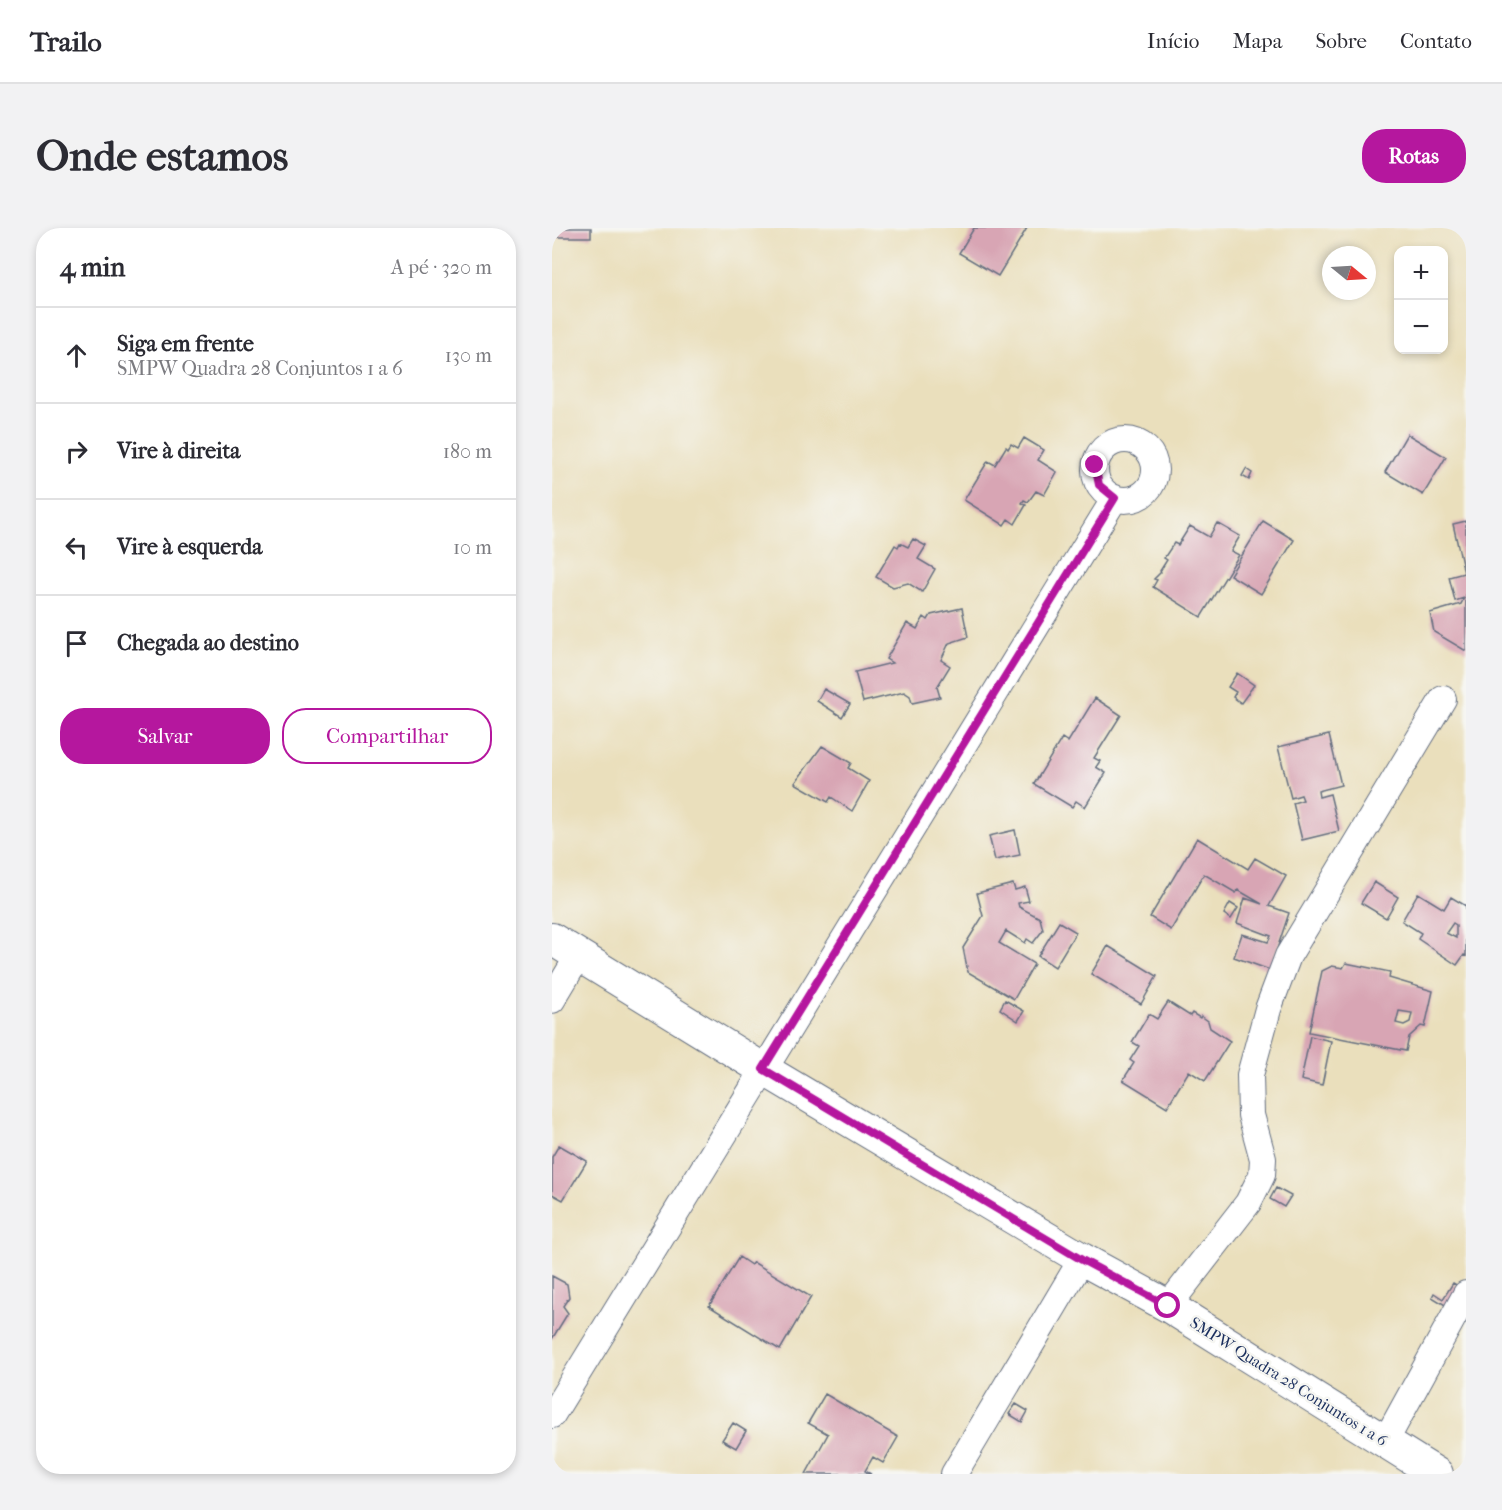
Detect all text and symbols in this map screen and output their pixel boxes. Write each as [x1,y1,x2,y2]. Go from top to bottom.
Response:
text: Trailo [30,25,102,58]
text: Início [1147,29,1199,53]
text: Mapa [1232,29,1282,53]
text: Sobre [1315,29,1367,53]
text: Contato [1400,29,1472,53]
button: Rotas [1362,129,1466,183]
text: Onde estamos [36,132,288,181]
north arrow [1322,246,1376,300]
map controls [1394,246,1448,354]
button: + [1394,246,1448,300]
text: 4 min [60,252,125,283]
text: A pé · 320 m [391,256,492,279]
button: − [1394,300,1448,354]
text: Siga em frente [117,331,254,357]
icon: ahead [60,339,93,372]
text: 130 m [445,344,492,367]
text: SMPW Quadra 28 Conjuntos 1 a 6 [117,357,403,380]
icon: right [60,435,93,468]
text: Vire à direita [117,438,240,464]
text: 180 m [443,440,492,463]
route end [1081,451,1107,477]
icon: left [60,531,93,564]
text: Vire à esquerda [117,534,262,560]
text: 10 m [453,536,492,559]
icon: arrive [60,627,93,660]
text: Chegada ao destino [117,630,299,656]
button: Salvar [60,708,270,764]
button: Compartilhar [282,708,492,764]
route start [1154,1292,1180,1318]
street label: SMPW Quadra 28 Conjuntos 1 a 6 [1187,1313,1391,1450]

